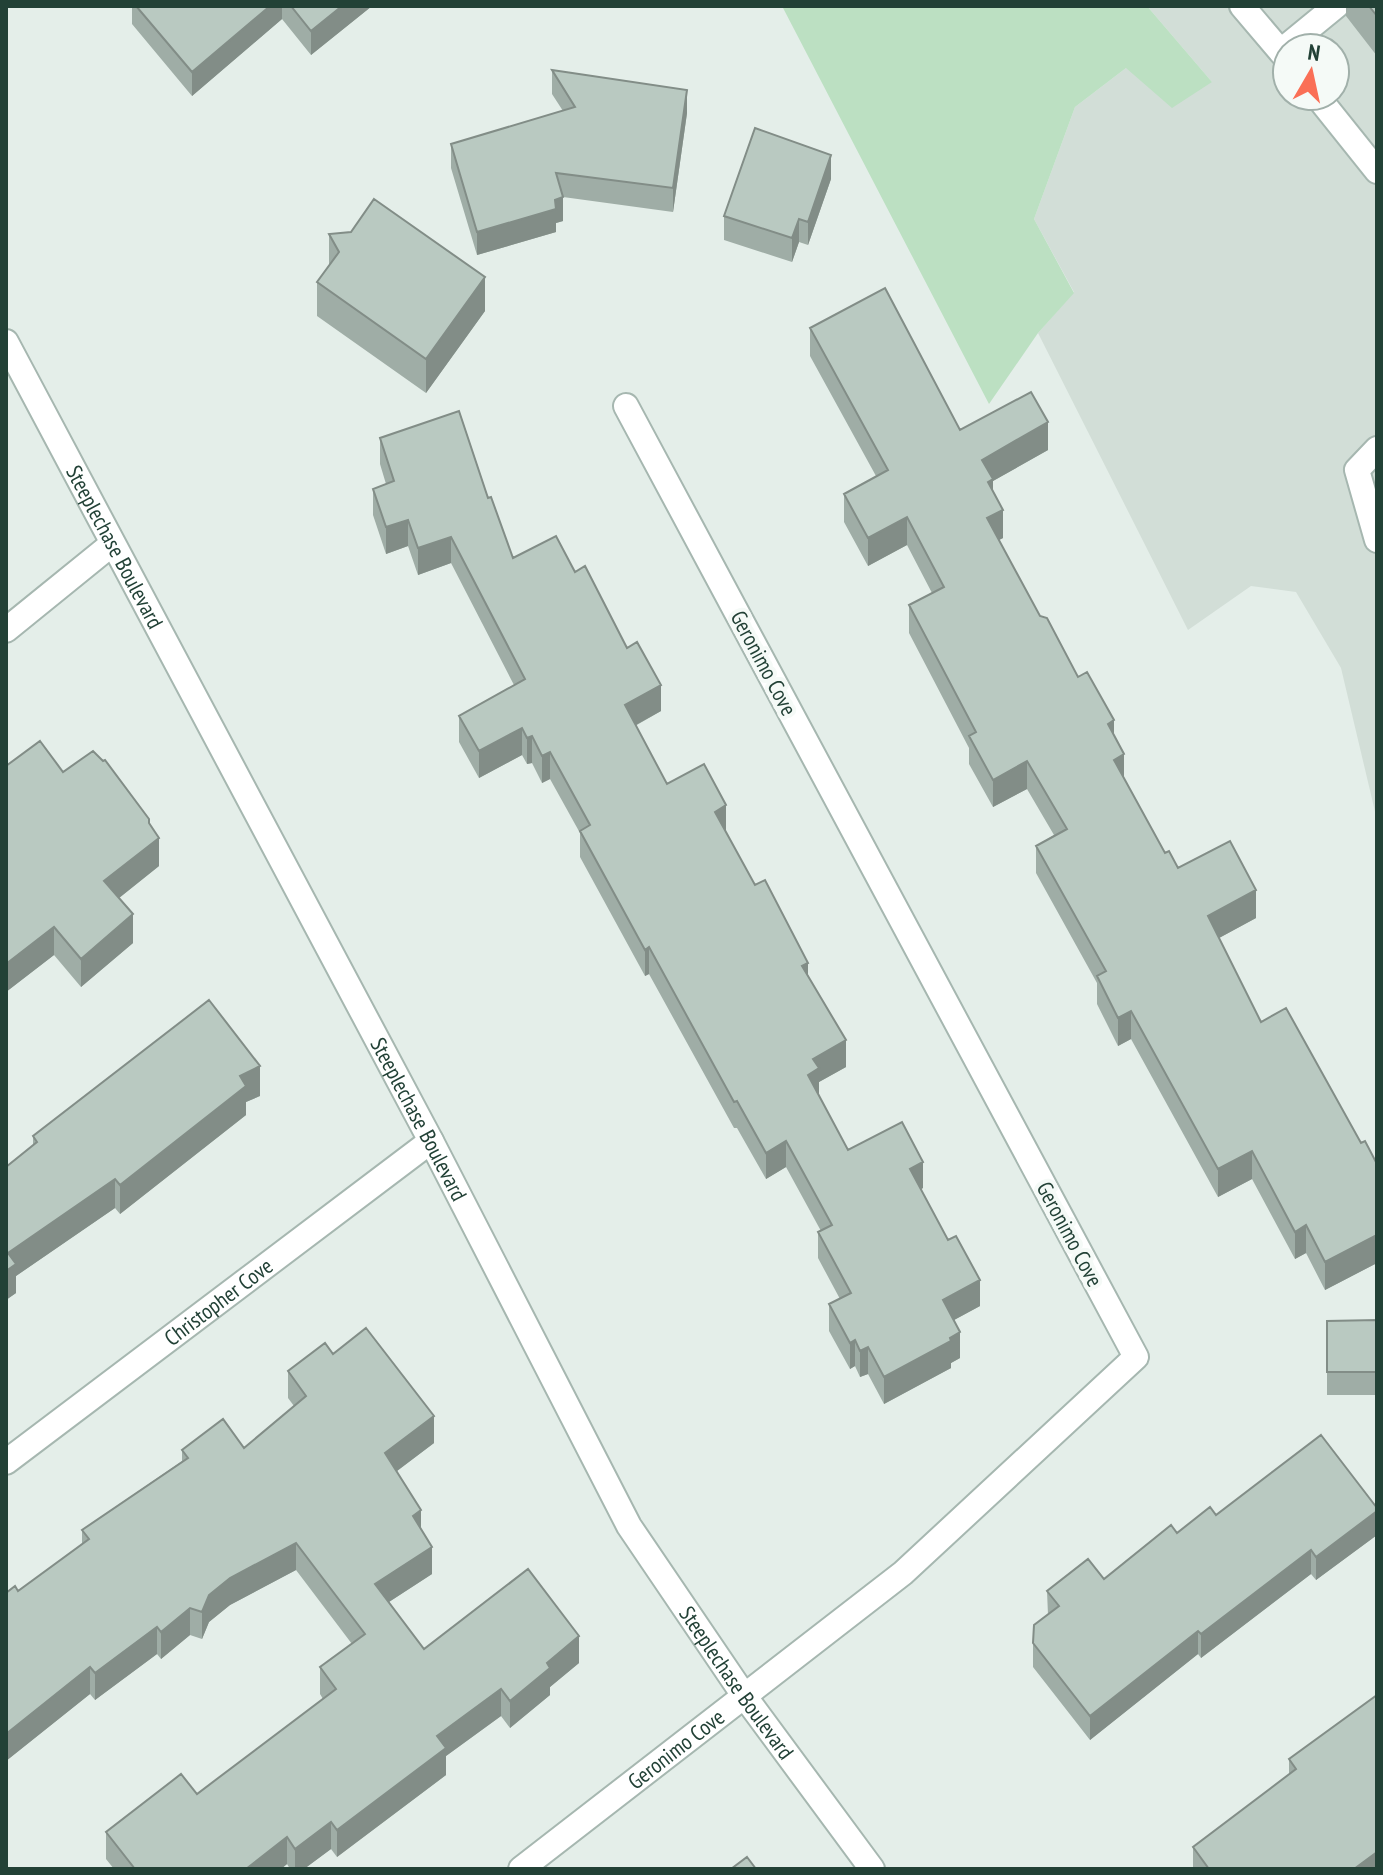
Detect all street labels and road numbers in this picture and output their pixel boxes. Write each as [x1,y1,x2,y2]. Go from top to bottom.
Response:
street label: Steeplechase Boulevard [60,460,170,633]
street label: Geronimo Cove [725,606,803,720]
street label: Steeplechase Boulevard [364,1033,473,1206]
street label: Geronimo Cove [1031,1177,1109,1291]
street label: Christopher Cove [158,1252,278,1352]
street label: Steeplechase Boulevard [673,1601,800,1765]
street label: Geronimo Cove [622,1703,730,1795]

